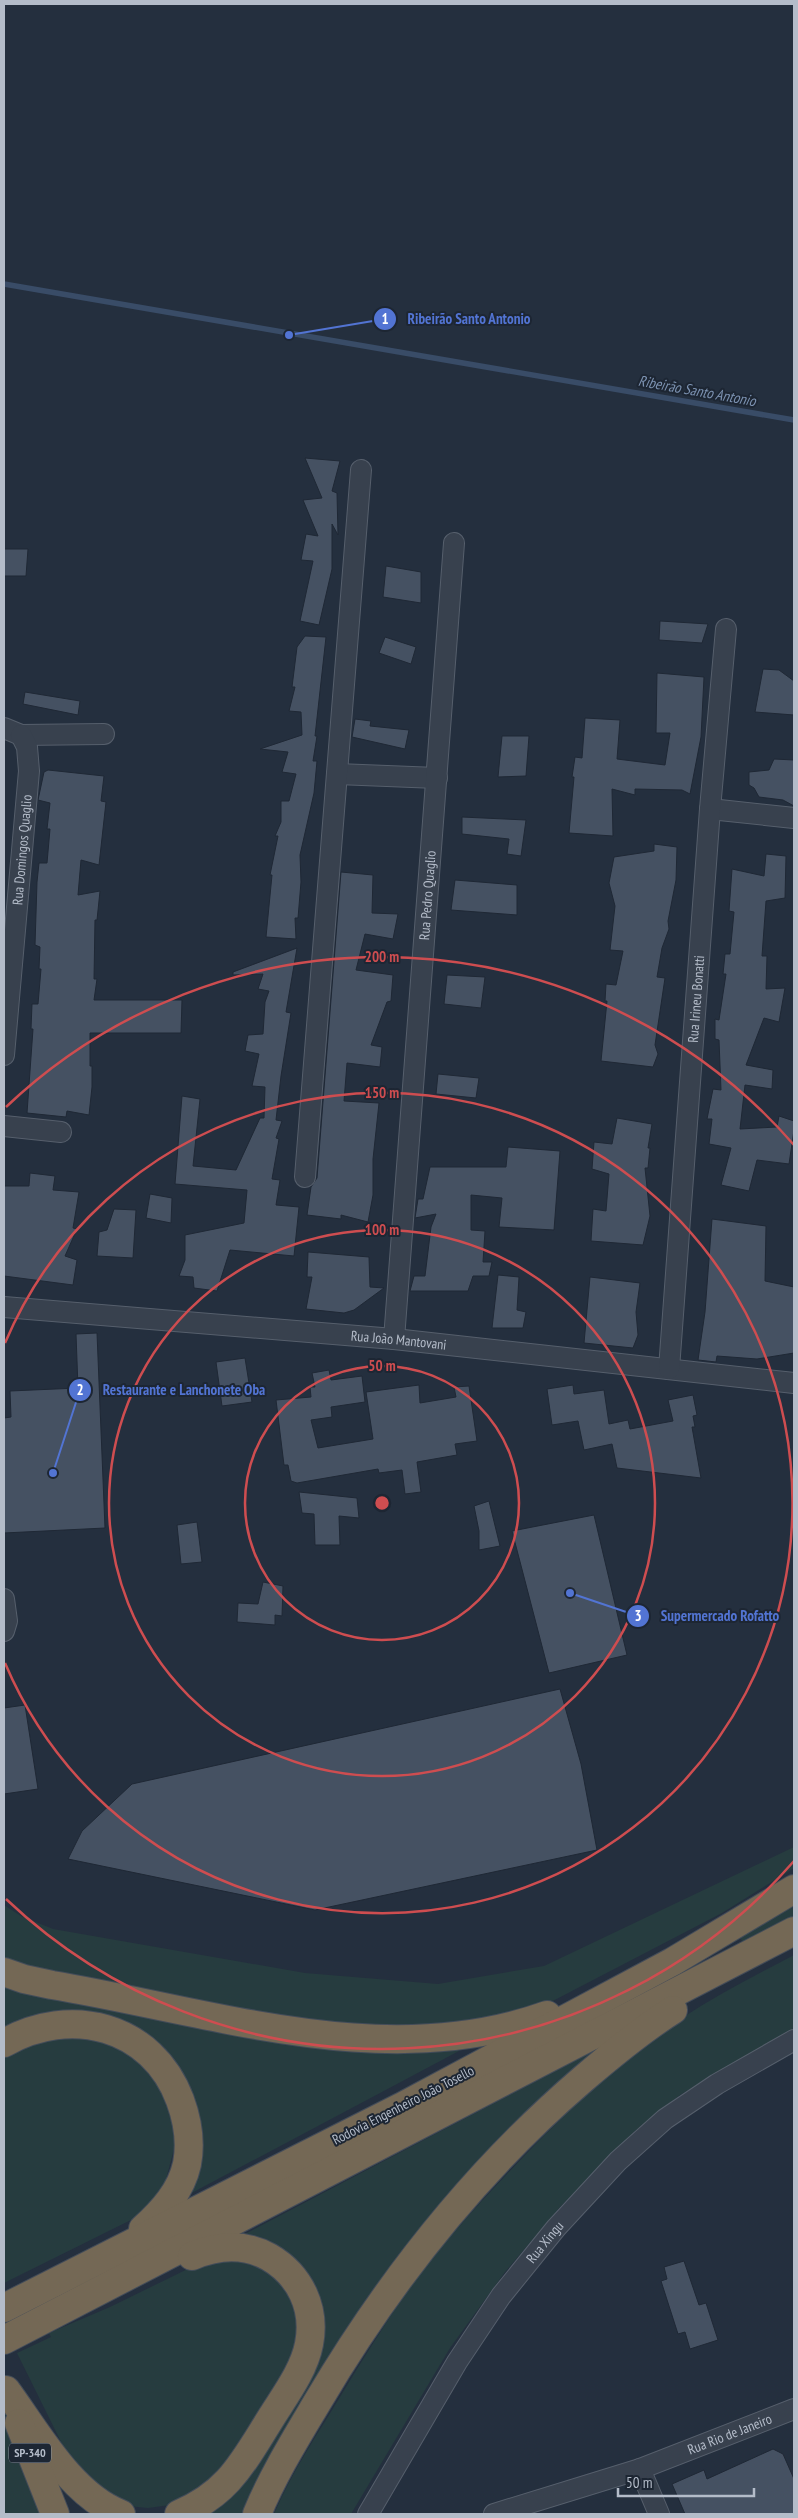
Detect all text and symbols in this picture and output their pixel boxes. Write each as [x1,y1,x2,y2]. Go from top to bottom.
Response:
callout: Ribeirão Santo Antonio [372,304,540,334]
text: 1 [381,309,389,328]
text: Ribeirão Santo Antonio [408,309,531,328]
water label: Ribeirão Santo Antonio [637,371,759,410]
street label: Rua Domingos Quaglio [8,794,36,906]
street label: Rua Pedro Quaglio [415,850,440,941]
text: 200 m [365,947,399,966]
street label: Rua Irineu Bonatti [684,955,708,1043]
text: 150 m [365,1083,399,1102]
text: 100 m [365,1220,399,1239]
street label: Rua João Mantovani [350,1326,447,1354]
text: 50 m [368,1356,396,1375]
callout: Restaurante e Lanchonete Oba [68,1375,275,1405]
text: 2 [76,1380,84,1399]
text: Restaurante e Lanchonete Oba [103,1380,265,1399]
centre of rings [373,1494,391,1512]
callout: Supermercado Rofatto [625,1601,789,1631]
text: 3 [634,1606,642,1625]
text: Supermercado Rofatto [661,1606,780,1625]
street label: Rodovia Engenheiro João Tosello [329,2061,477,2149]
street label: Rua Xingu [522,2217,567,2267]
street label: Rua Rio de Janeiro [685,2410,774,2459]
road number: SP-340 [9,2444,51,2462]
scale bar [618,2466,754,2498]
text: 50 m [626,2473,652,2492]

